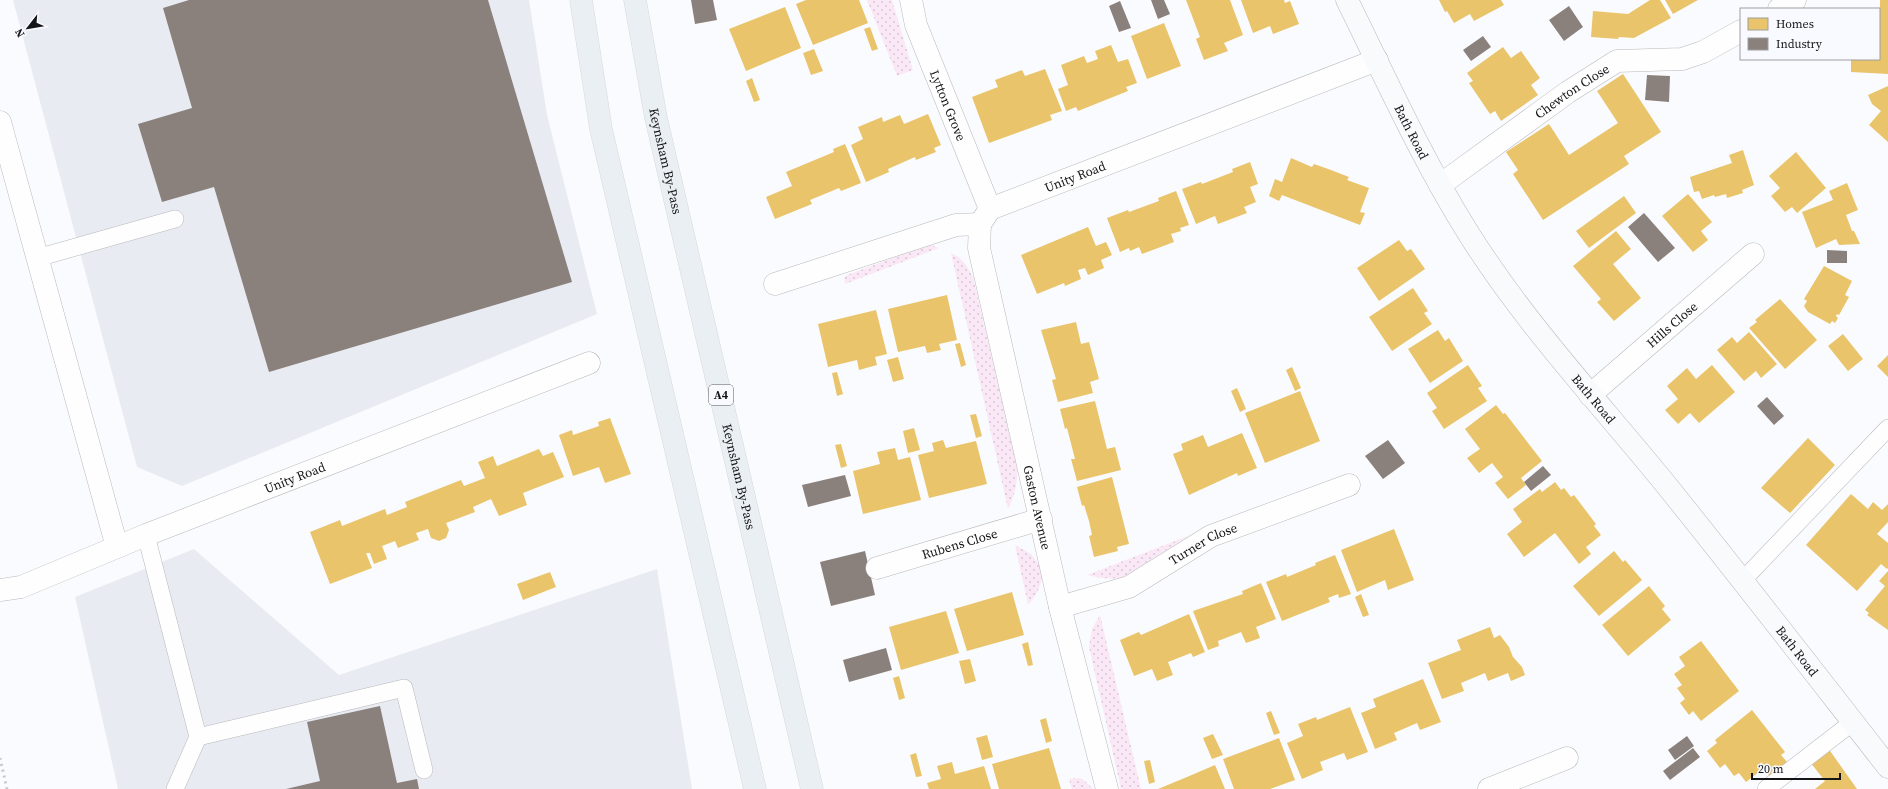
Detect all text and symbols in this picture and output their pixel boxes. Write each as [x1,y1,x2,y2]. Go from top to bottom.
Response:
north arrow [8,8,48,48]
legend [1740,8,1880,60]
text: Homes [1776,16,1814,32]
text: N [11,26,28,40]
text: Industry [1776,36,1823,52]
street label: Chewton Close [1531,60,1613,122]
street label: Lytton Grove [926,67,970,144]
street label: Bath Road [1390,102,1433,163]
street label: Keynsham By-Pass [645,107,686,216]
street label: Unity Road [1042,157,1109,196]
street label: Hills Close [1643,298,1701,351]
street label: Bath Road [1568,371,1620,428]
road number: A4 [709,385,733,405]
street label: Keynsham By-Pass [718,422,760,532]
street label: Unity Road [262,458,328,497]
street label: Gaston Avenue [1019,464,1055,552]
street label: Turner Close [1166,519,1240,569]
street label: Rubens Close [920,524,1000,563]
street label: Bath Road [1772,623,1822,680]
scale bar [1752,755,1840,781]
text: 20 m [1758,761,1784,777]

